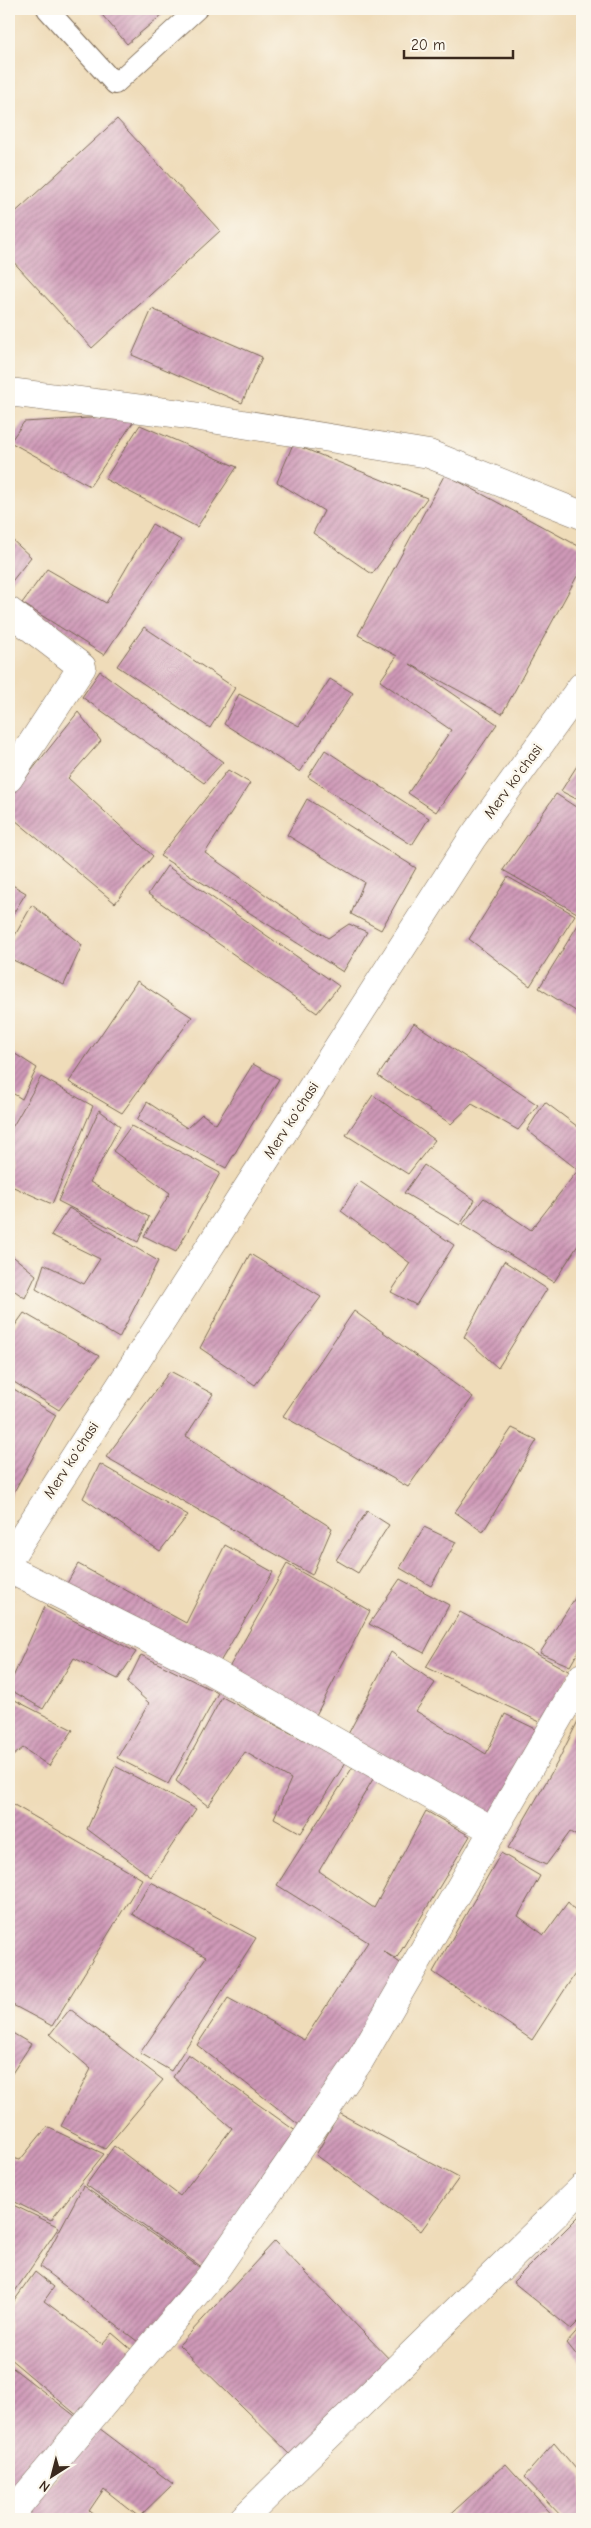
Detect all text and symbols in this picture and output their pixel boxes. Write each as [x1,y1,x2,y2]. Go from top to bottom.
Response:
scale bar [404,28,512,60]
text: 20 m [411,36,445,54]
street label: Merv ko'chasi [480,740,546,822]
street label: Merv ko'chasi [260,1078,322,1162]
street label: Merv ko'chasi [40,1418,102,1502]
north arrow [28,2450,78,2500]
text: N [36,2477,53,2496]

